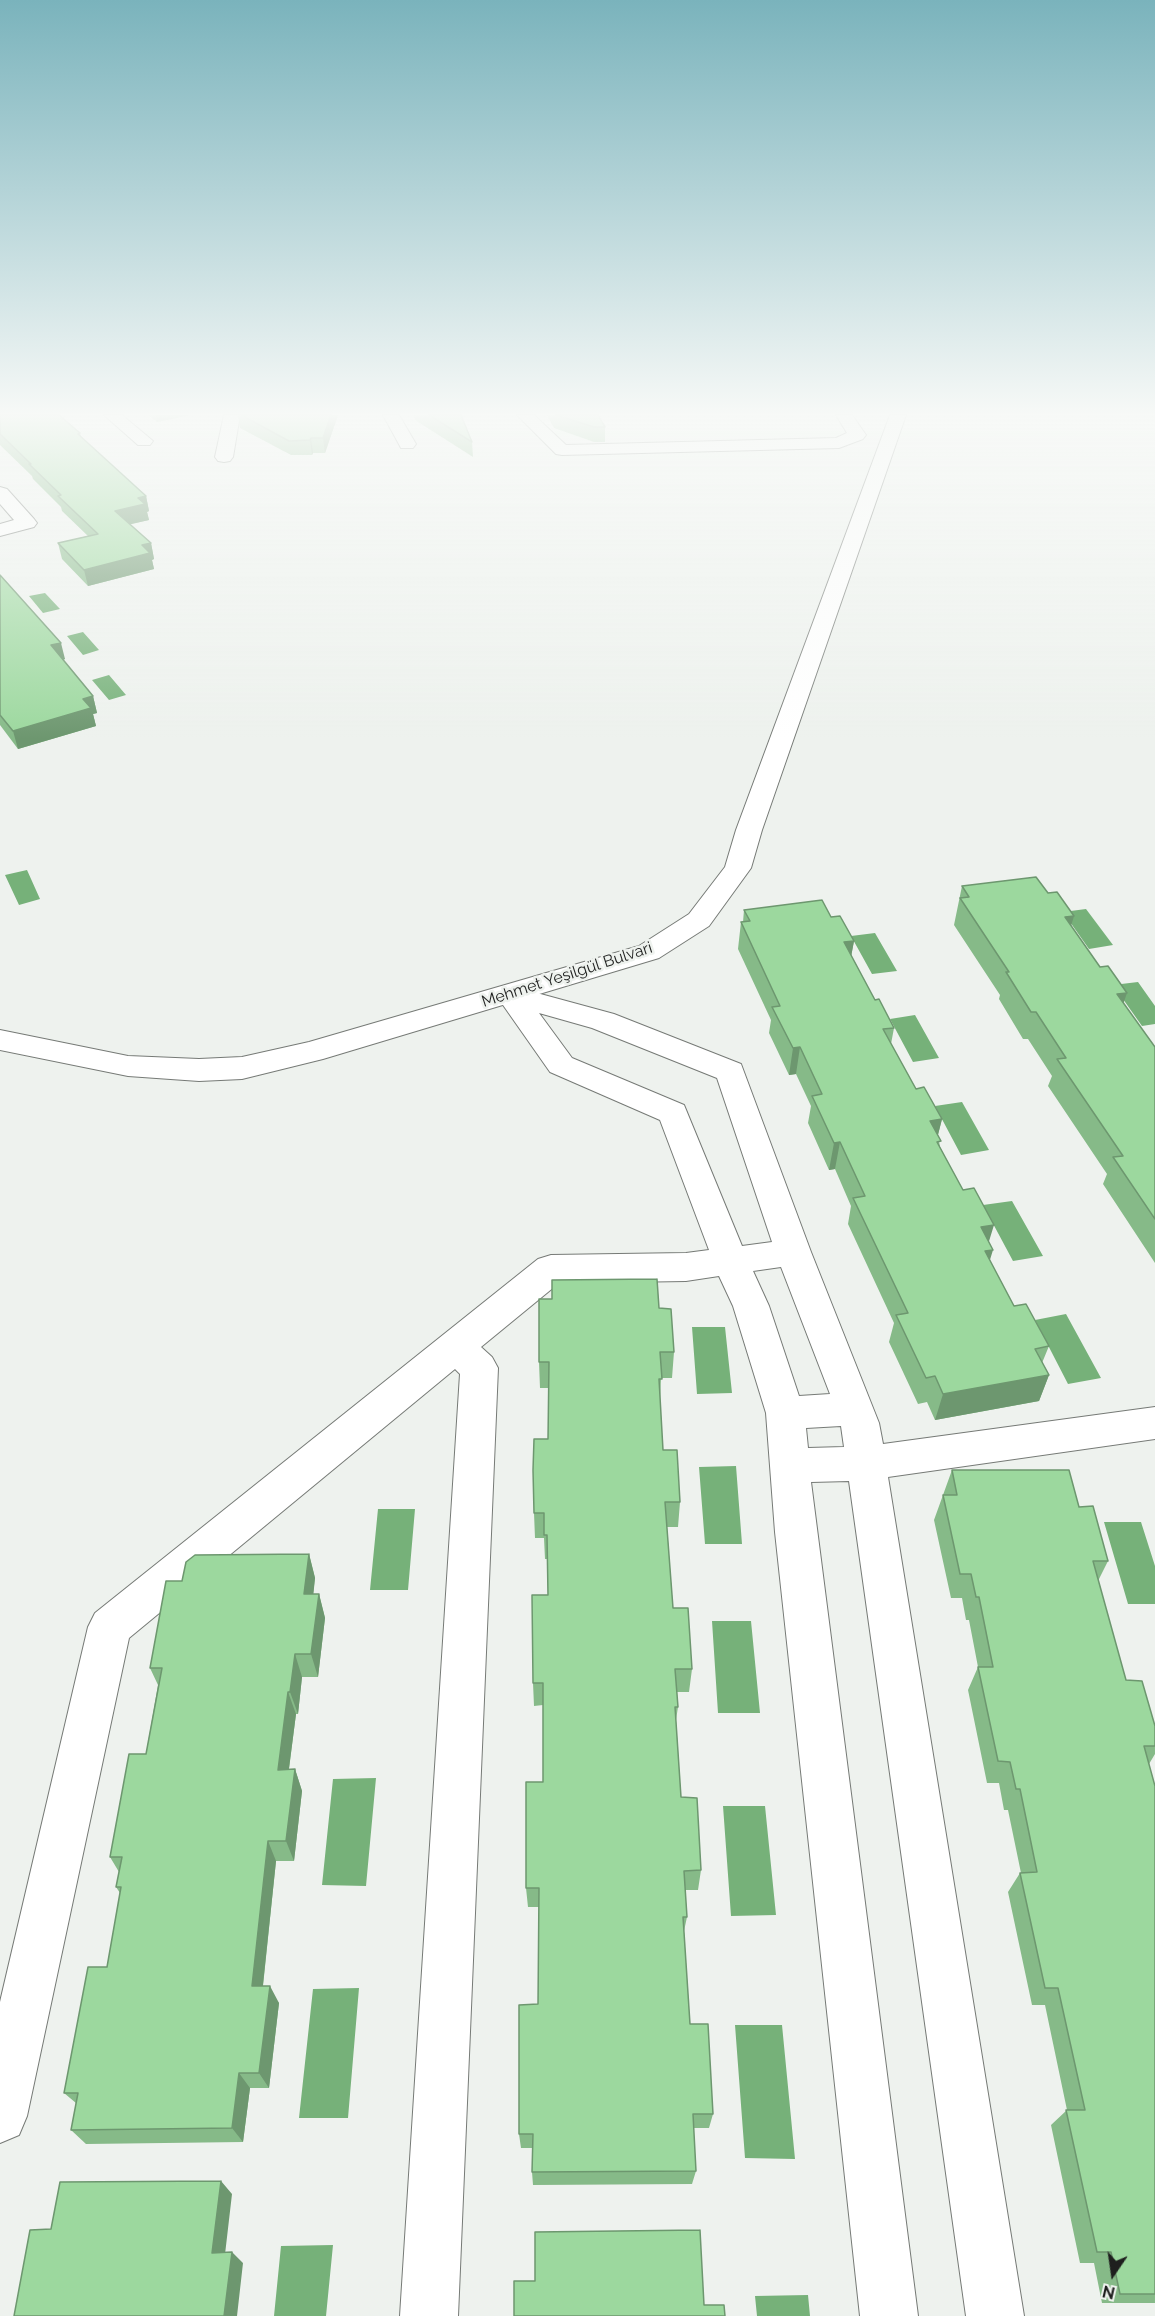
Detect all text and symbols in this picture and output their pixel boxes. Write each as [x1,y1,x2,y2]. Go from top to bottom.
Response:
street label: Mehmet Yeşilgül Bulvari [479,938,655,1012]
north arrow [1083,2244,1143,2304]
text: N [1101,2281,1117,2303]

